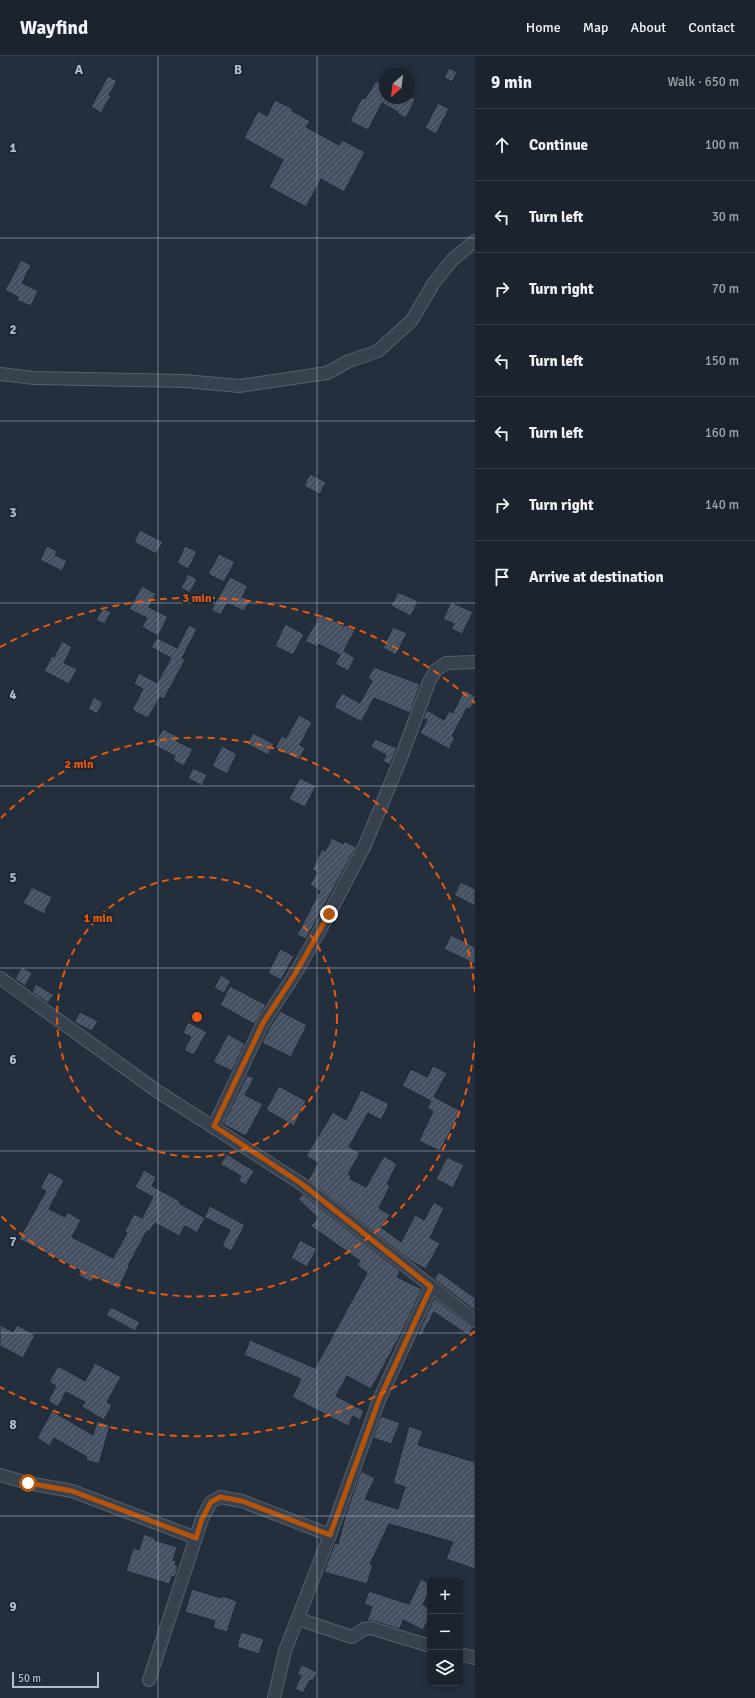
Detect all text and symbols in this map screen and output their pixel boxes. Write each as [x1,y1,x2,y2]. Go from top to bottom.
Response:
text: Wayfind [20,16,88,40]
text: Home [526,19,561,36]
text: Map [583,19,608,36]
text: About [630,19,666,36]
text: Contact [688,19,735,36]
text: A [75,62,84,78]
text: B [234,62,242,78]
north arrow [379,68,415,104]
text: 9 min [491,72,532,93]
text: Walk · 650 m [668,74,739,90]
icon: ahead [491,134,513,156]
text: Continue [529,136,588,154]
text: 100 m [705,137,739,153]
text: 1 [9,140,17,156]
icon: left [491,206,513,228]
text: Turn left [529,208,583,226]
text: 30 m [712,209,739,225]
icon: right [491,278,513,300]
text: Turn right [529,280,594,298]
text: 70 m [712,281,739,297]
text: 2 [9,322,17,338]
icon: left [491,350,513,372]
text: Turn left [529,352,583,370]
text: 150 m [705,353,739,369]
icon: left [491,422,513,444]
text: Turn left [529,424,583,442]
text: 160 m [705,425,739,441]
icon: right [491,494,513,516]
text: Turn right [529,496,594,514]
text: 140 m [705,497,739,513]
text: 3 [9,505,17,521]
icon: arrive [491,566,513,588]
text: Arrive at destination [529,568,664,586]
text: 3 min [183,591,212,606]
text: 4 [9,687,17,703]
text: 2 min [65,757,94,772]
text: 5 [9,870,17,886]
route end [320,905,338,923]
text: 1 min [84,911,113,926]
centre of rings [190,1010,204,1024]
text: 6 [9,1052,17,1068]
text: 7 [9,1234,17,1250]
text: 8 [9,1417,17,1433]
route start [19,1474,37,1492]
map controls [427,1578,463,1686]
button: + [427,1578,463,1614]
text: 9 [9,1599,17,1615]
button: − [427,1614,463,1650]
button: layers [427,1650,463,1686]
scale bar [12,1670,99,1689]
text: 50 m [18,1672,41,1685]

